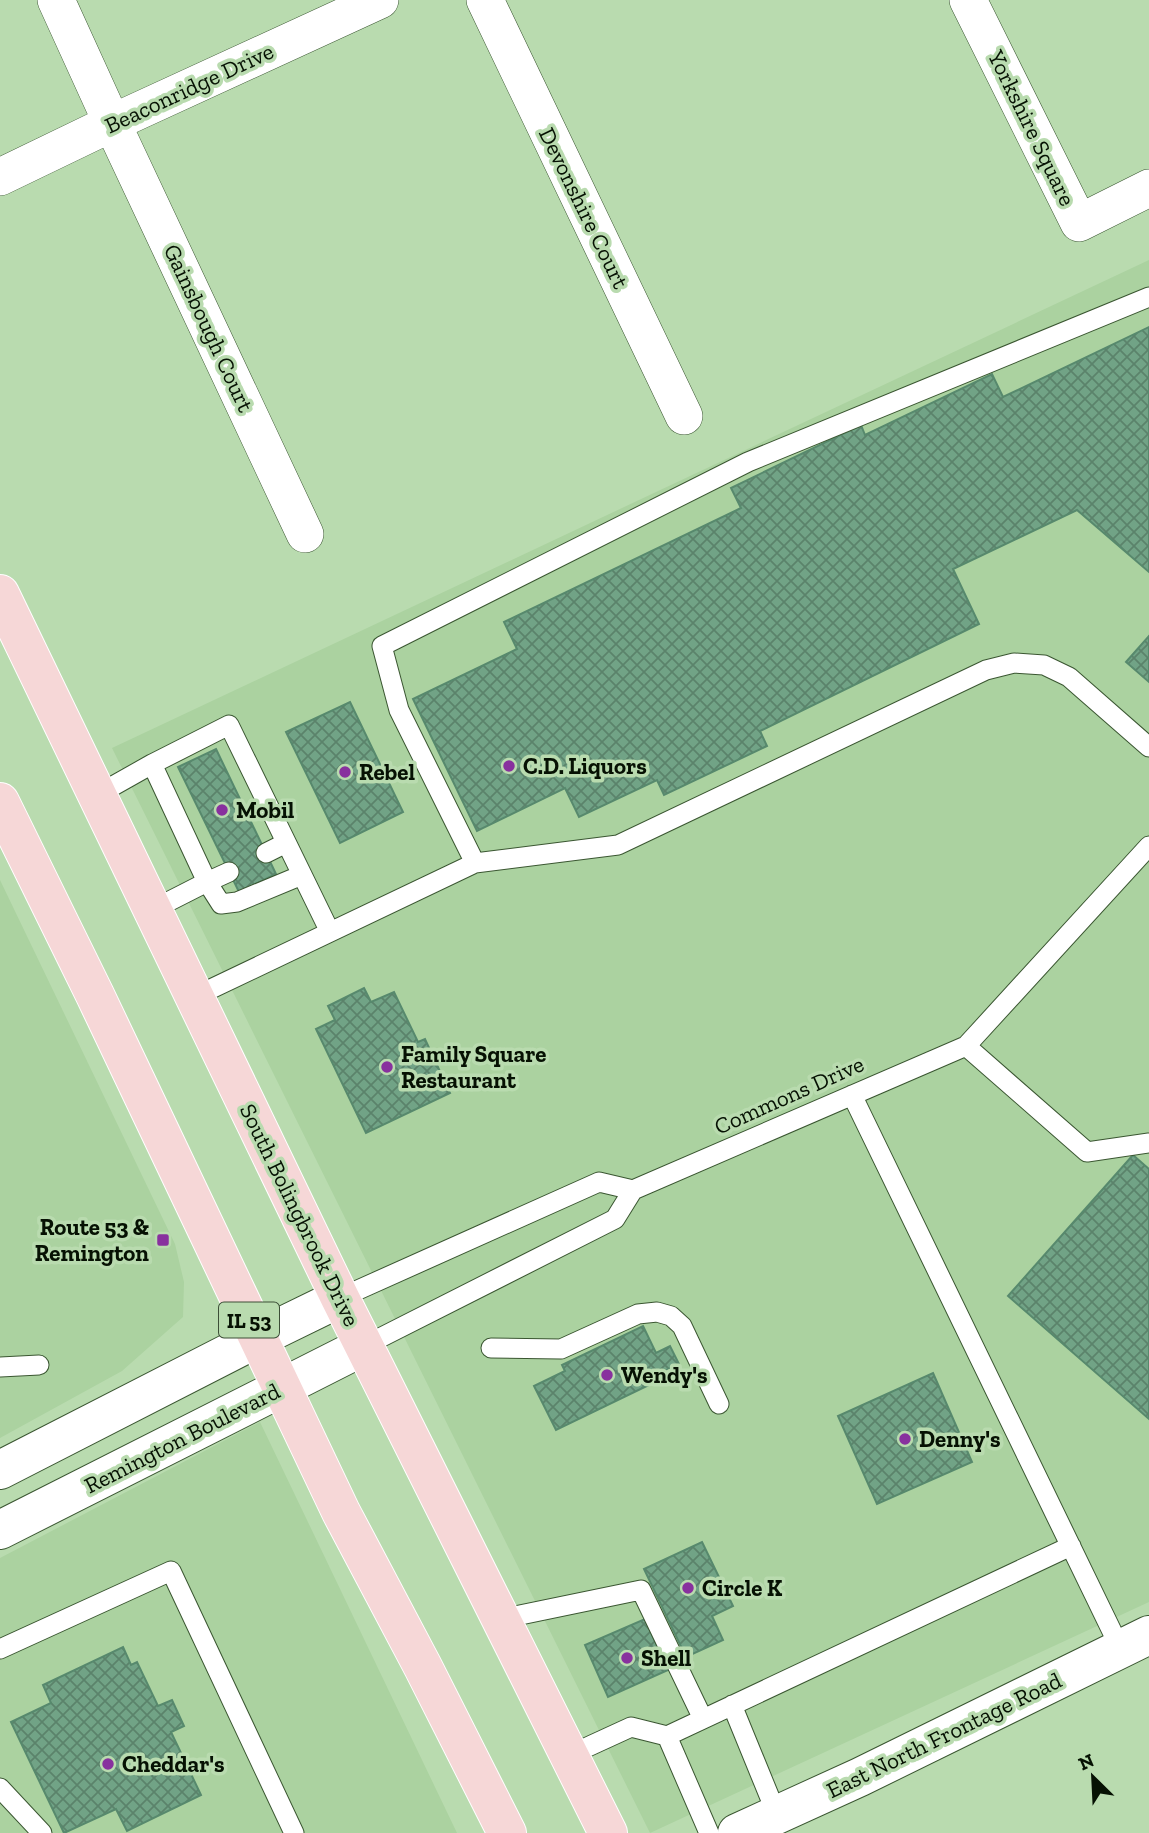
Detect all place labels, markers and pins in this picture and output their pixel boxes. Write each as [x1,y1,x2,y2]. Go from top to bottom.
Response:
place label: C.D. Liquors [523,752,647,780]
place label: Rebel [359,758,415,786]
marker: C.D. Liquors [501,758,517,774]
marker: Rebel [337,764,353,780]
place label: Mobil [236,796,295,824]
marker: Mobil [214,802,230,818]
place label: Family Square Restaurant [401,1040,546,1094]
marker: Family Square Restaurant [379,1059,395,1075]
place label: Route 53 & Remington [35,1213,149,1267]
marker: Route 53 & Remington [155,1232,171,1248]
place label: Wendy's [621,1361,707,1389]
marker: Wendy's [599,1367,615,1383]
place label: Denny's [919,1425,1000,1453]
marker: Denny's [897,1431,913,1447]
place label: Circle K [702,1574,783,1602]
marker: Circle K [680,1580,696,1596]
place label: Shell [641,1644,692,1672]
marker: Shell [619,1650,635,1666]
place label: Cheddar's [122,1750,225,1778]
marker: Cheddar's [100,1756,116,1772]

